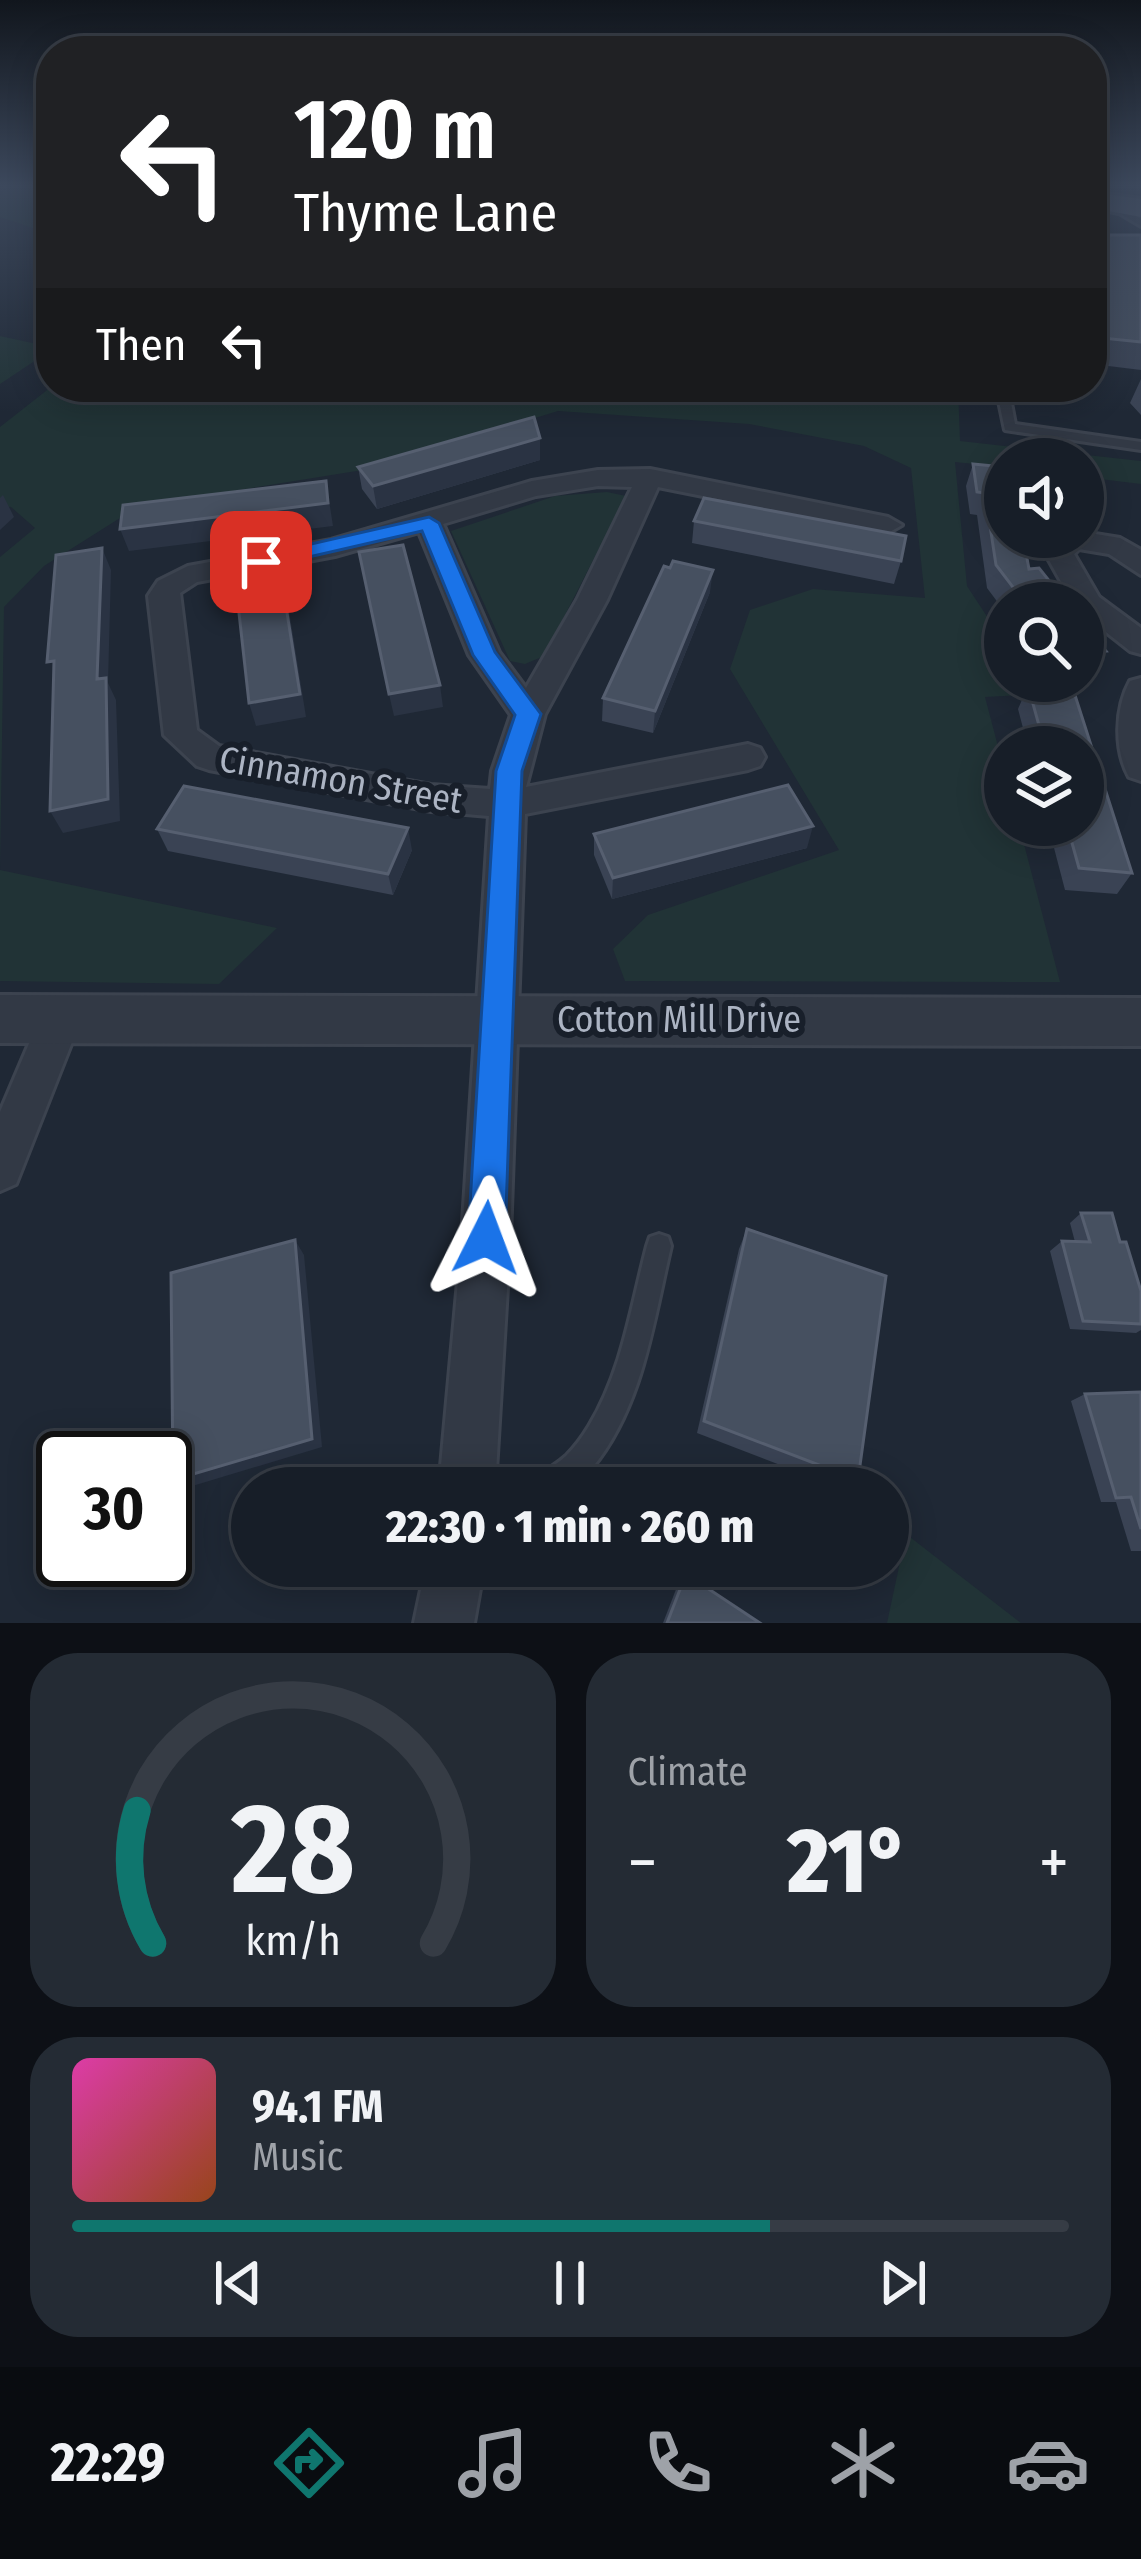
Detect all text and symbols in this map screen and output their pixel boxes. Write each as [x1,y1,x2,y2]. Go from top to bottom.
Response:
text: 120 m [294,79,496,180]
icon: left [96,84,252,240]
text: Thyme Lane [294,181,557,245]
icon: left [211,312,277,378]
text: Then [96,318,187,372]
map controls [984,438,1104,846]
button: sound [984,438,1104,558]
pin [210,511,312,613]
icon: arrive [228,529,294,595]
button: search [984,582,1104,702]
button: layers [984,726,1104,846]
street label: Cinnamon Street [216,737,466,823]
street label: Cotton Mill Drive [557,998,801,1042]
position arrow [423,1175,549,1301]
speed limit sign: 30 [36,1431,192,1587]
text: 22:30 · 1 min · 260 m [386,1500,754,1554]
text: Climate [628,1749,748,1795]
text: 28 [230,1775,355,1925]
text: 21° [787,1808,909,1916]
text: − [628,1823,657,1902]
text: + [1039,1823,1069,1902]
text: km/h [245,1915,341,1966]
text: 94.1 FM [252,2080,383,2134]
text: Music [252,2134,343,2180]
icon: previous [205,2250,271,2316]
icon: pause [537,2250,603,2316]
icon: next [870,2250,936,2316]
icon: directions [267,2421,351,2505]
icon: music [451,2421,535,2505]
icon: phone [636,2421,720,2505]
icon: climate [821,2421,905,2505]
icon: car [1006,2421,1090,2505]
text: 22:29 [50,2431,166,2495]

